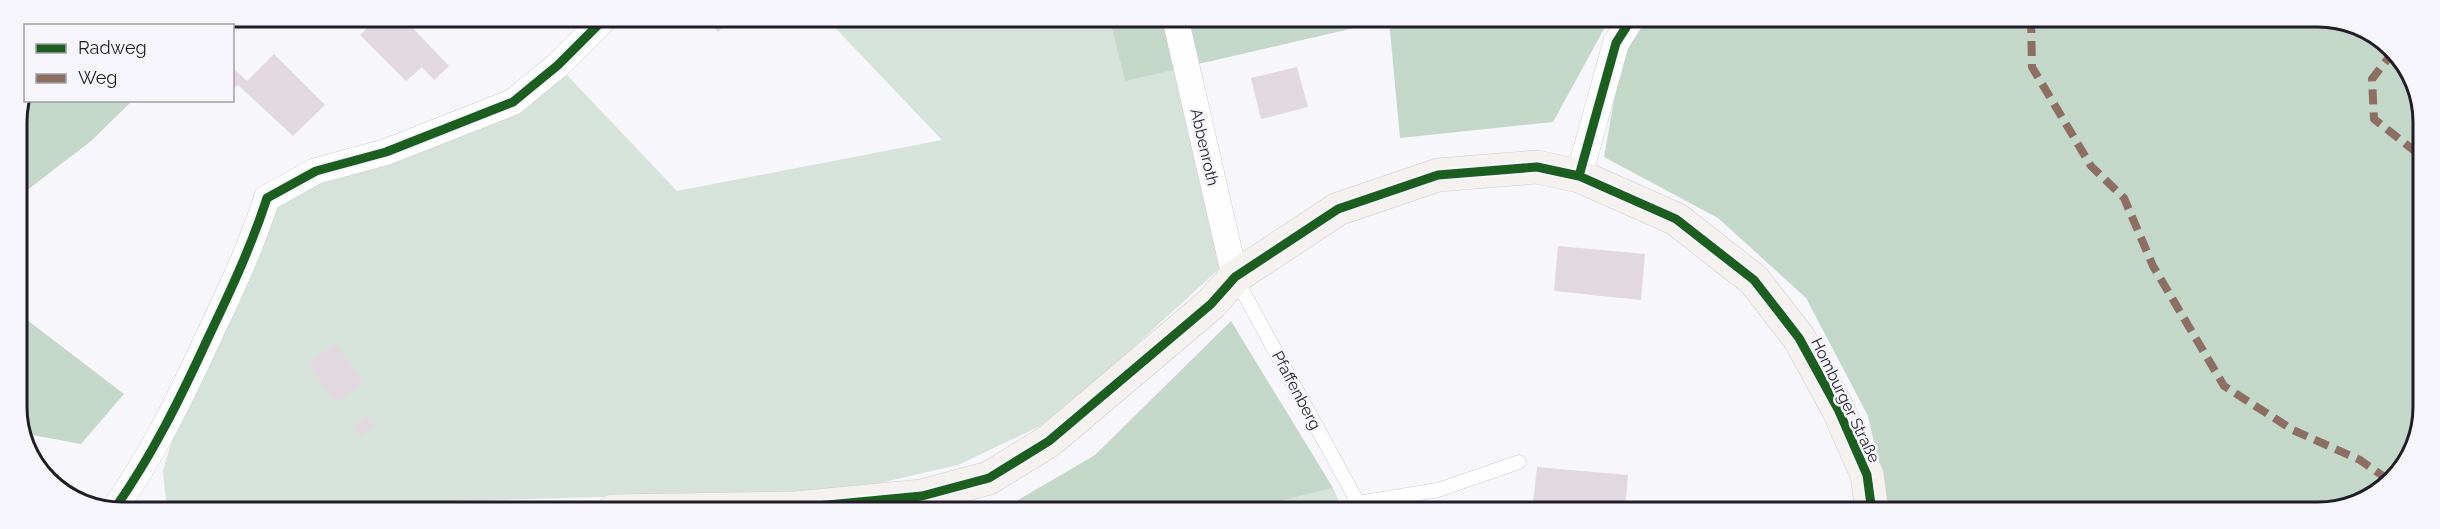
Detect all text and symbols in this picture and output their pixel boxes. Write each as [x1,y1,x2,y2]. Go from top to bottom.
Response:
legend [24,24,234,102]
text: Radweg [78,37,147,58]
text: Weg [78,67,117,88]
street label: Abbenroth [1186,107,1223,188]
street label: Homburger Straße [1807,335,1884,466]
street label: Pfaffenberg [1268,348,1325,433]

